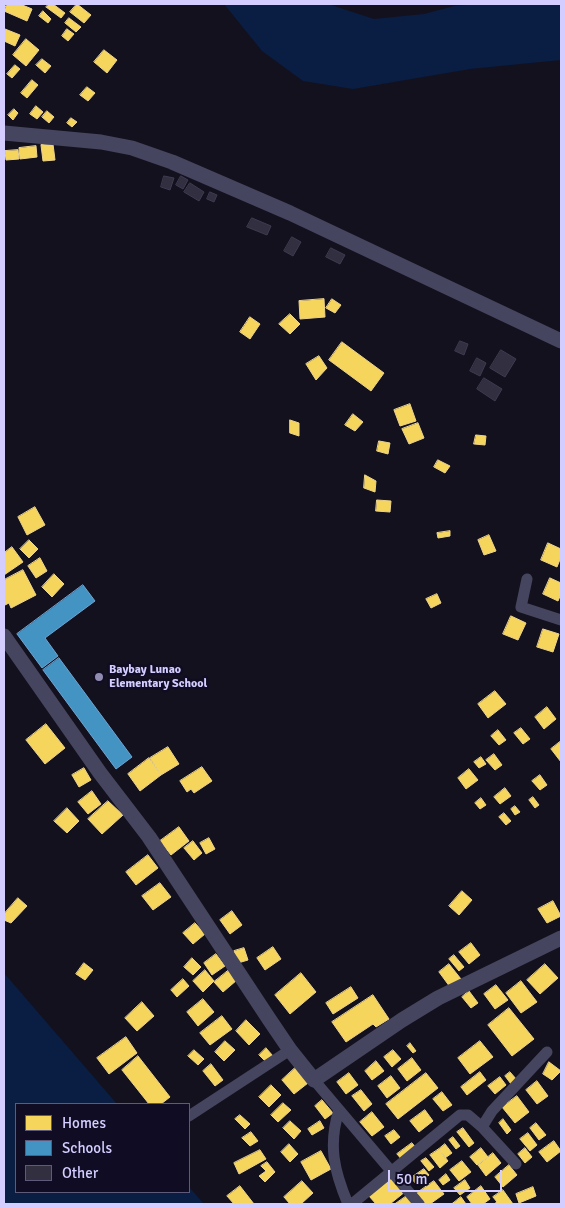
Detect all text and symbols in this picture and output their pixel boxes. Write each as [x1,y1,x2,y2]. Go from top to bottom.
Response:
place label: Baybay Lunao Elementary School [109,663,207,691]
marker: Baybay Lunao Elementary School [93,671,105,683]
legend [15,1103,190,1193]
text: Homes [62,1114,106,1132]
text: Schools [62,1139,112,1157]
scale bar [390,1160,504,1192]
text: Other [62,1164,98,1182]
text: 50 m [396,1170,427,1188]

